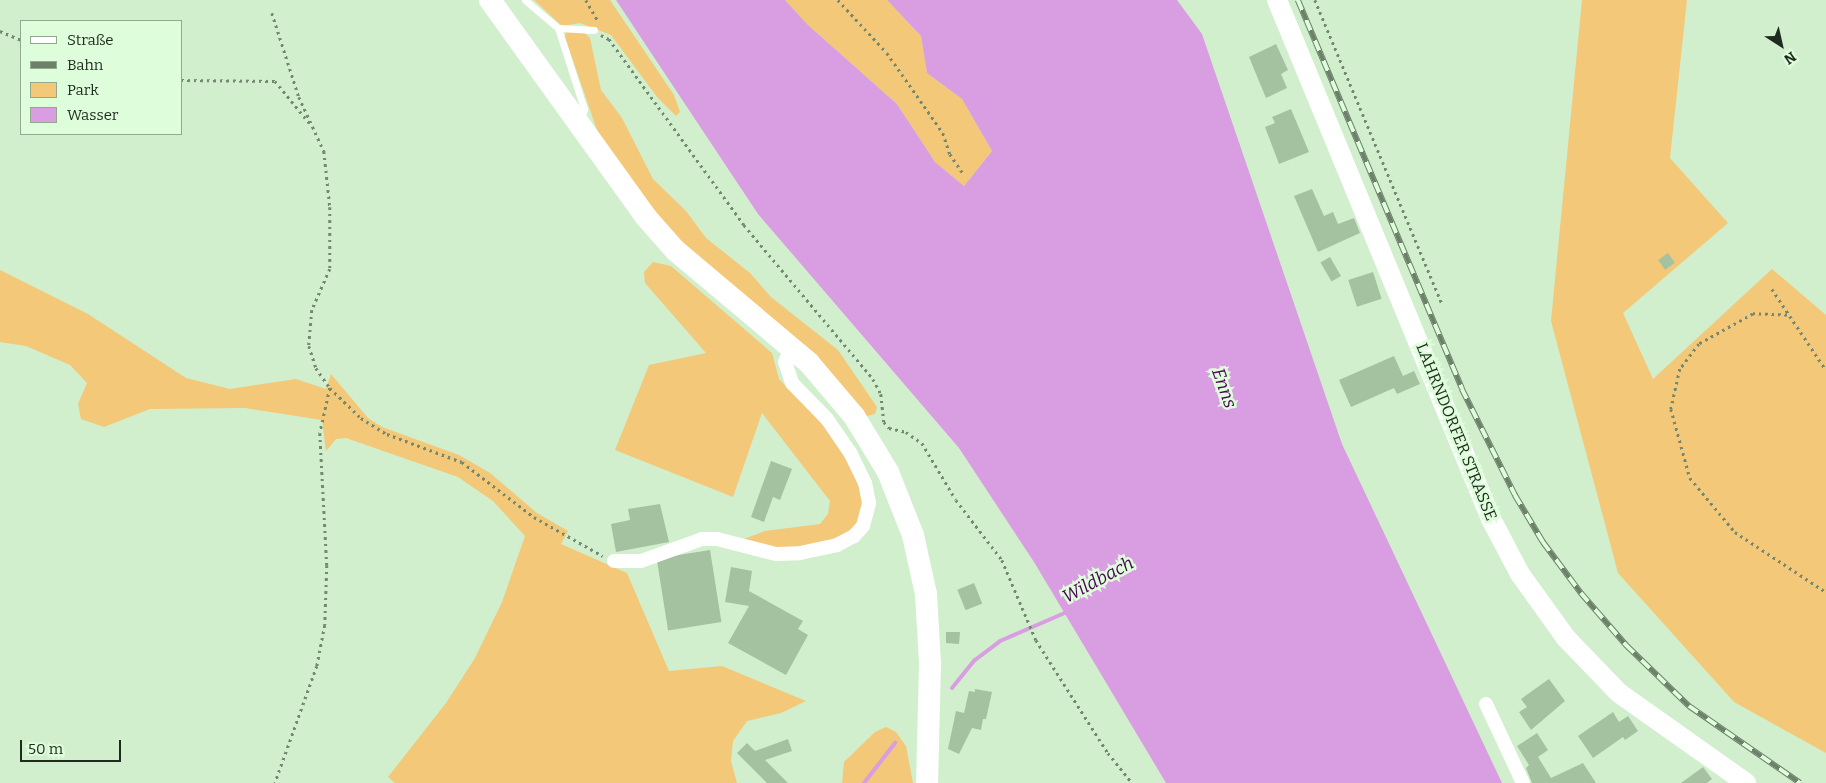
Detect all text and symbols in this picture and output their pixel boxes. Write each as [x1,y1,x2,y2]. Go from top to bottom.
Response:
legend [20,20,182,135]
north arrow [1756,20,1806,70]
text: Straße [67,31,113,49]
text: N [1781,48,1799,68]
text: Bahn [67,56,103,74]
text: Park [67,81,99,99]
text: Wasser [67,106,118,124]
street label: LAHRNDORFER STRASSE [1412,340,1500,524]
water label: Enns [1207,365,1241,411]
water label: Wildbach [1059,552,1137,608]
scale bar [22,730,124,762]
text: 50 m [28,740,63,758]

